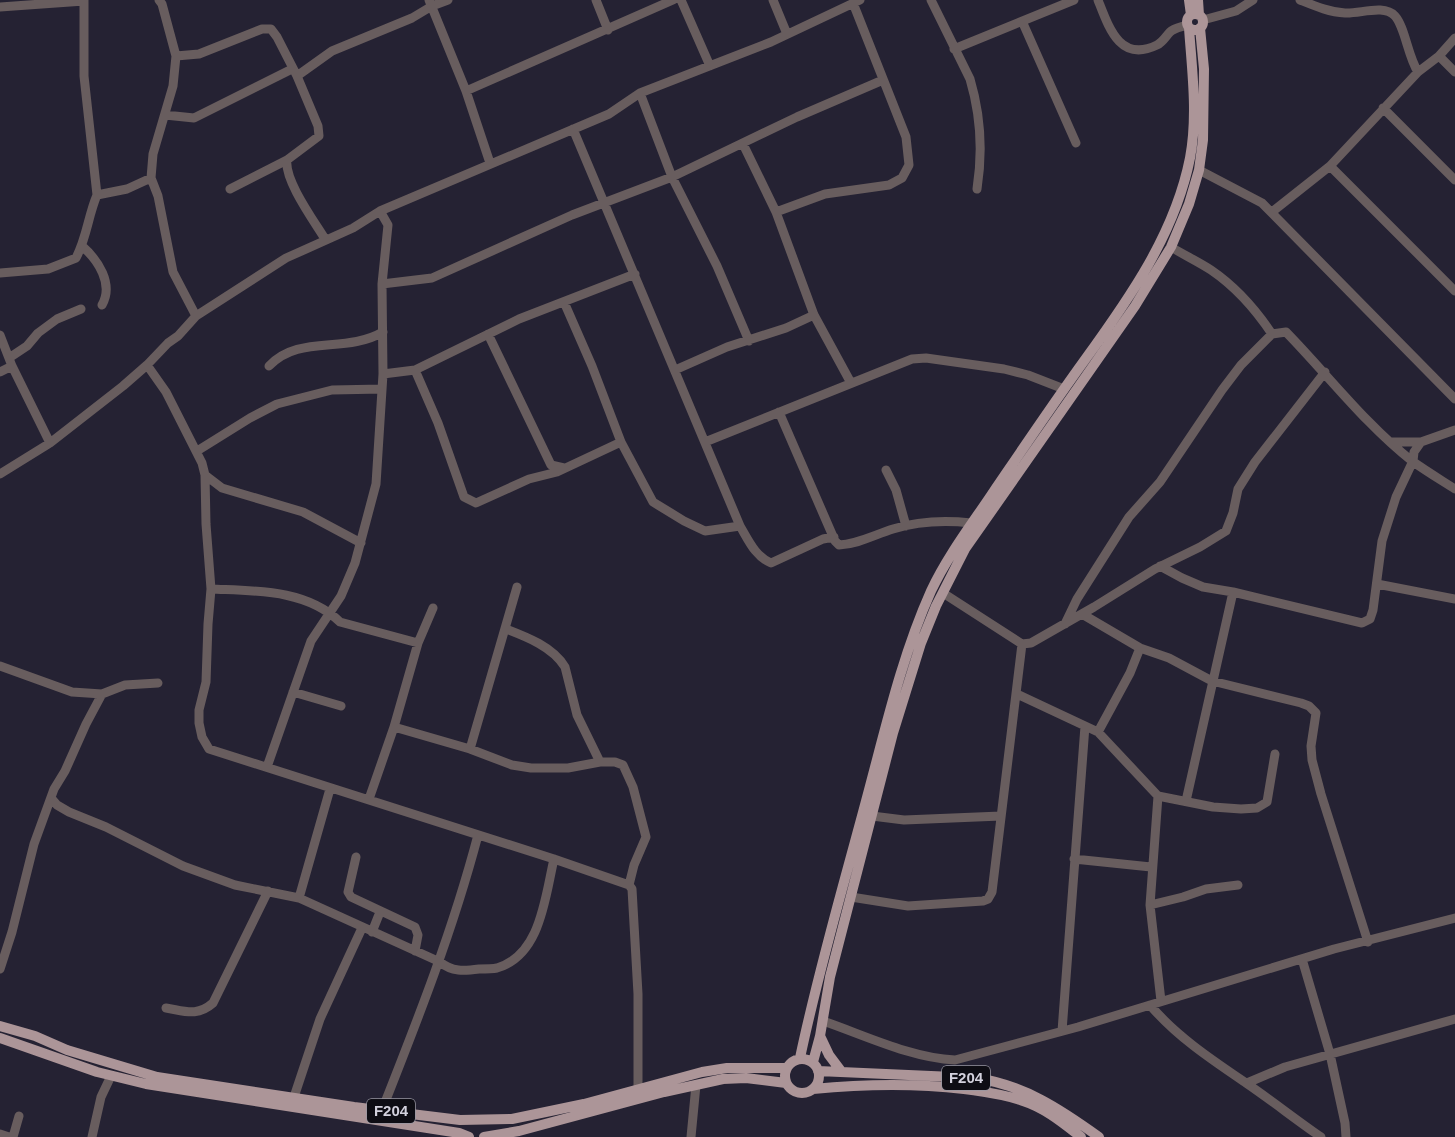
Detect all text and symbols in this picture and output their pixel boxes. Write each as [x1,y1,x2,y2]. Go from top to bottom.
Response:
road number: F204 [942,1066,990,1090]
road number: F204 [367,1099,415,1123]

